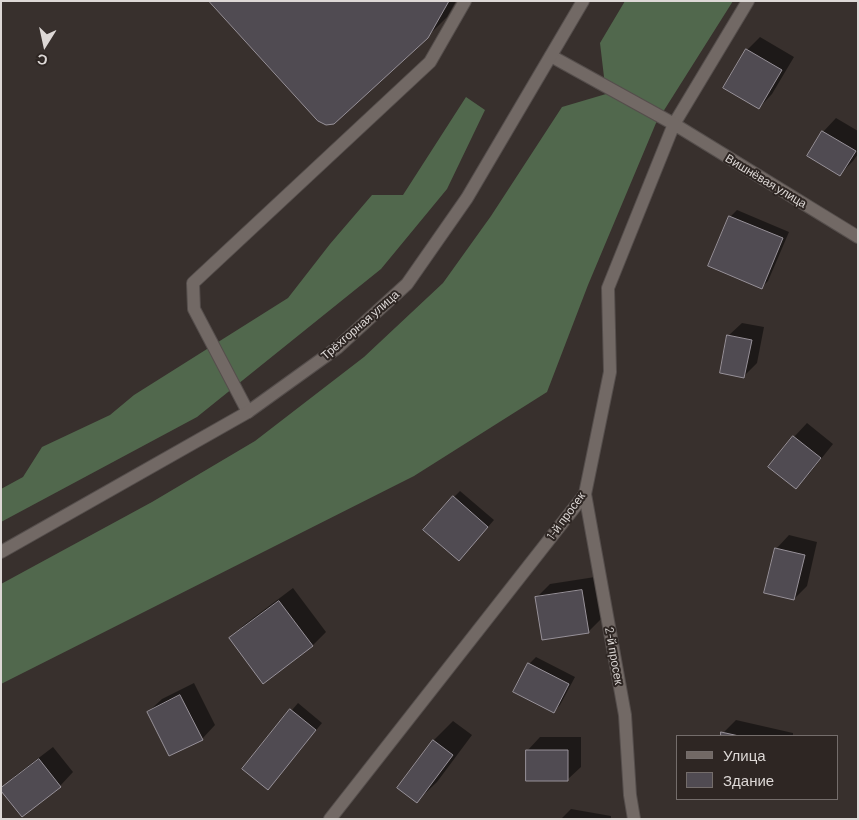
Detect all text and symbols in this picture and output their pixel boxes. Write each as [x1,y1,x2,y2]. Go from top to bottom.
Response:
north arrow [20,20,70,70]
text: С [36,51,49,70]
street label: Вишнёвая улица [723,151,809,211]
street label: Трёхгорная улица [318,287,402,363]
street label: 1-й просек [544,489,588,543]
street label: 2-й просек [602,626,626,686]
legend [676,735,839,800]
text: Улица [723,746,766,764]
text: Здание [723,771,774,789]

